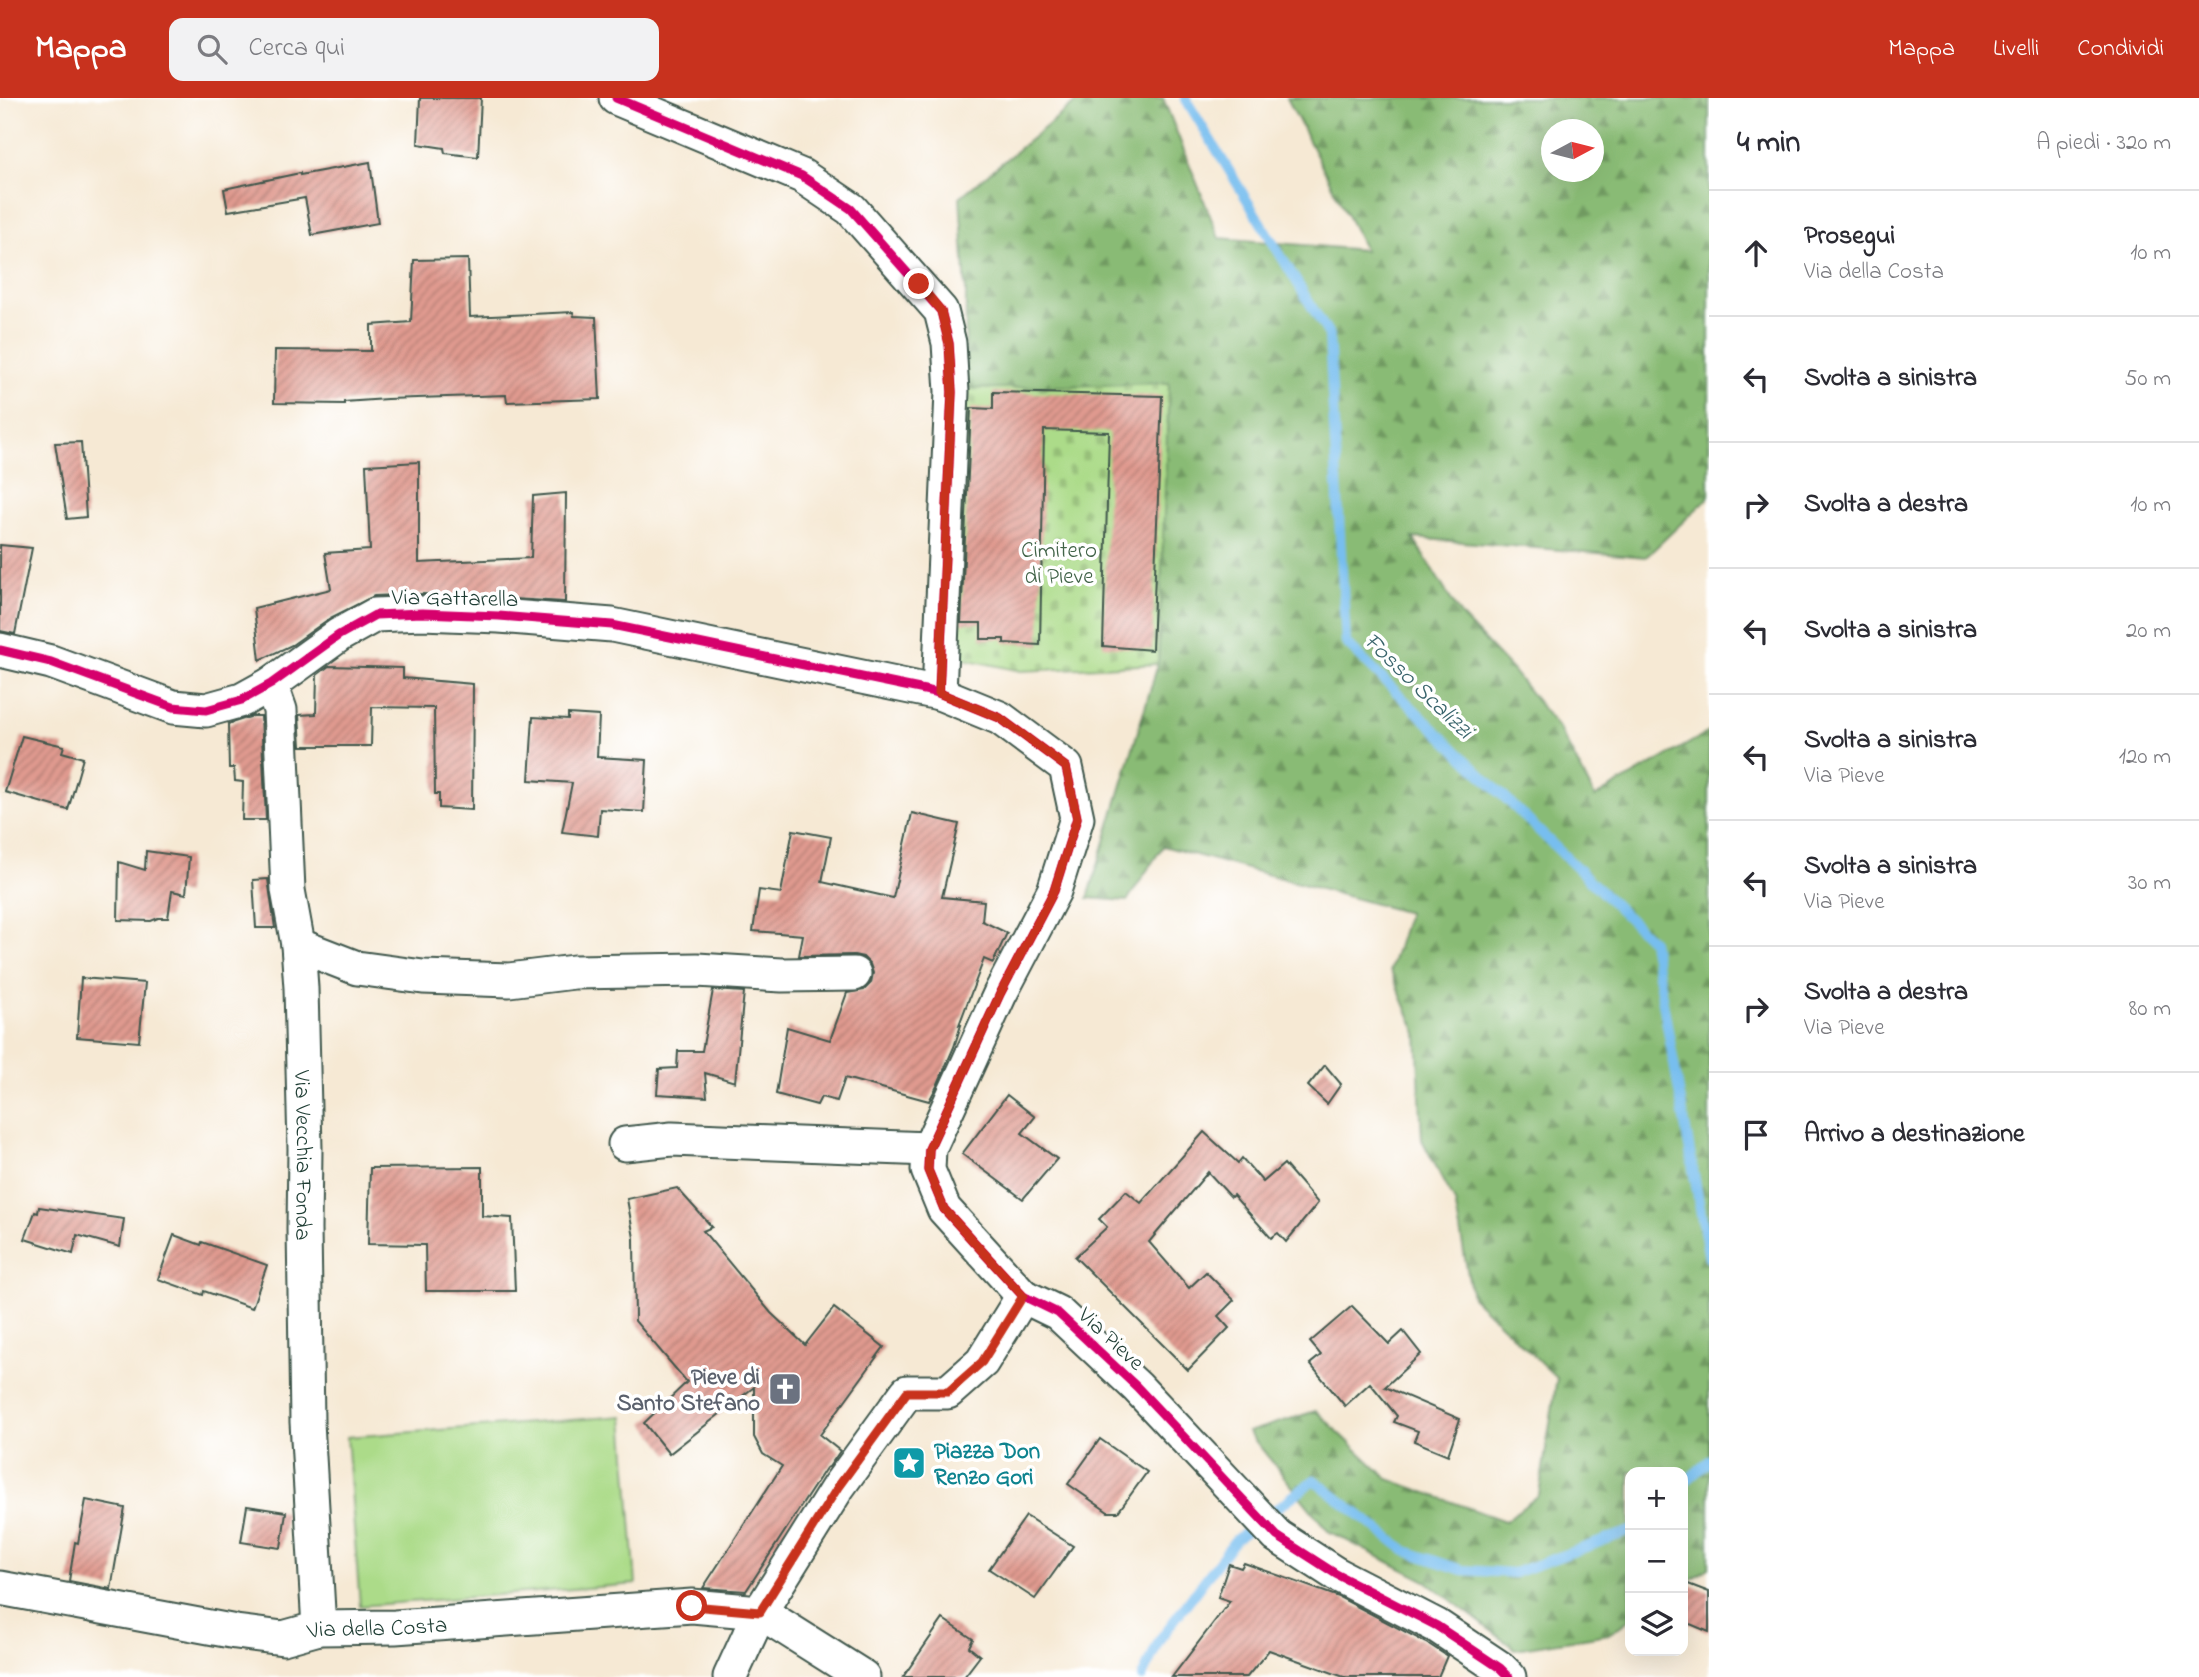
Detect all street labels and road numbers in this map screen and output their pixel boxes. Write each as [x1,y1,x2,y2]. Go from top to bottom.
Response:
street label: Via Gattarella [390,582,519,617]
street label: Via Vecchia Fonda [284,1069,319,1241]
street label: Via Pieve [1069,1300,1151,1380]
street label: Via della Costa [303,1609,448,1650]

